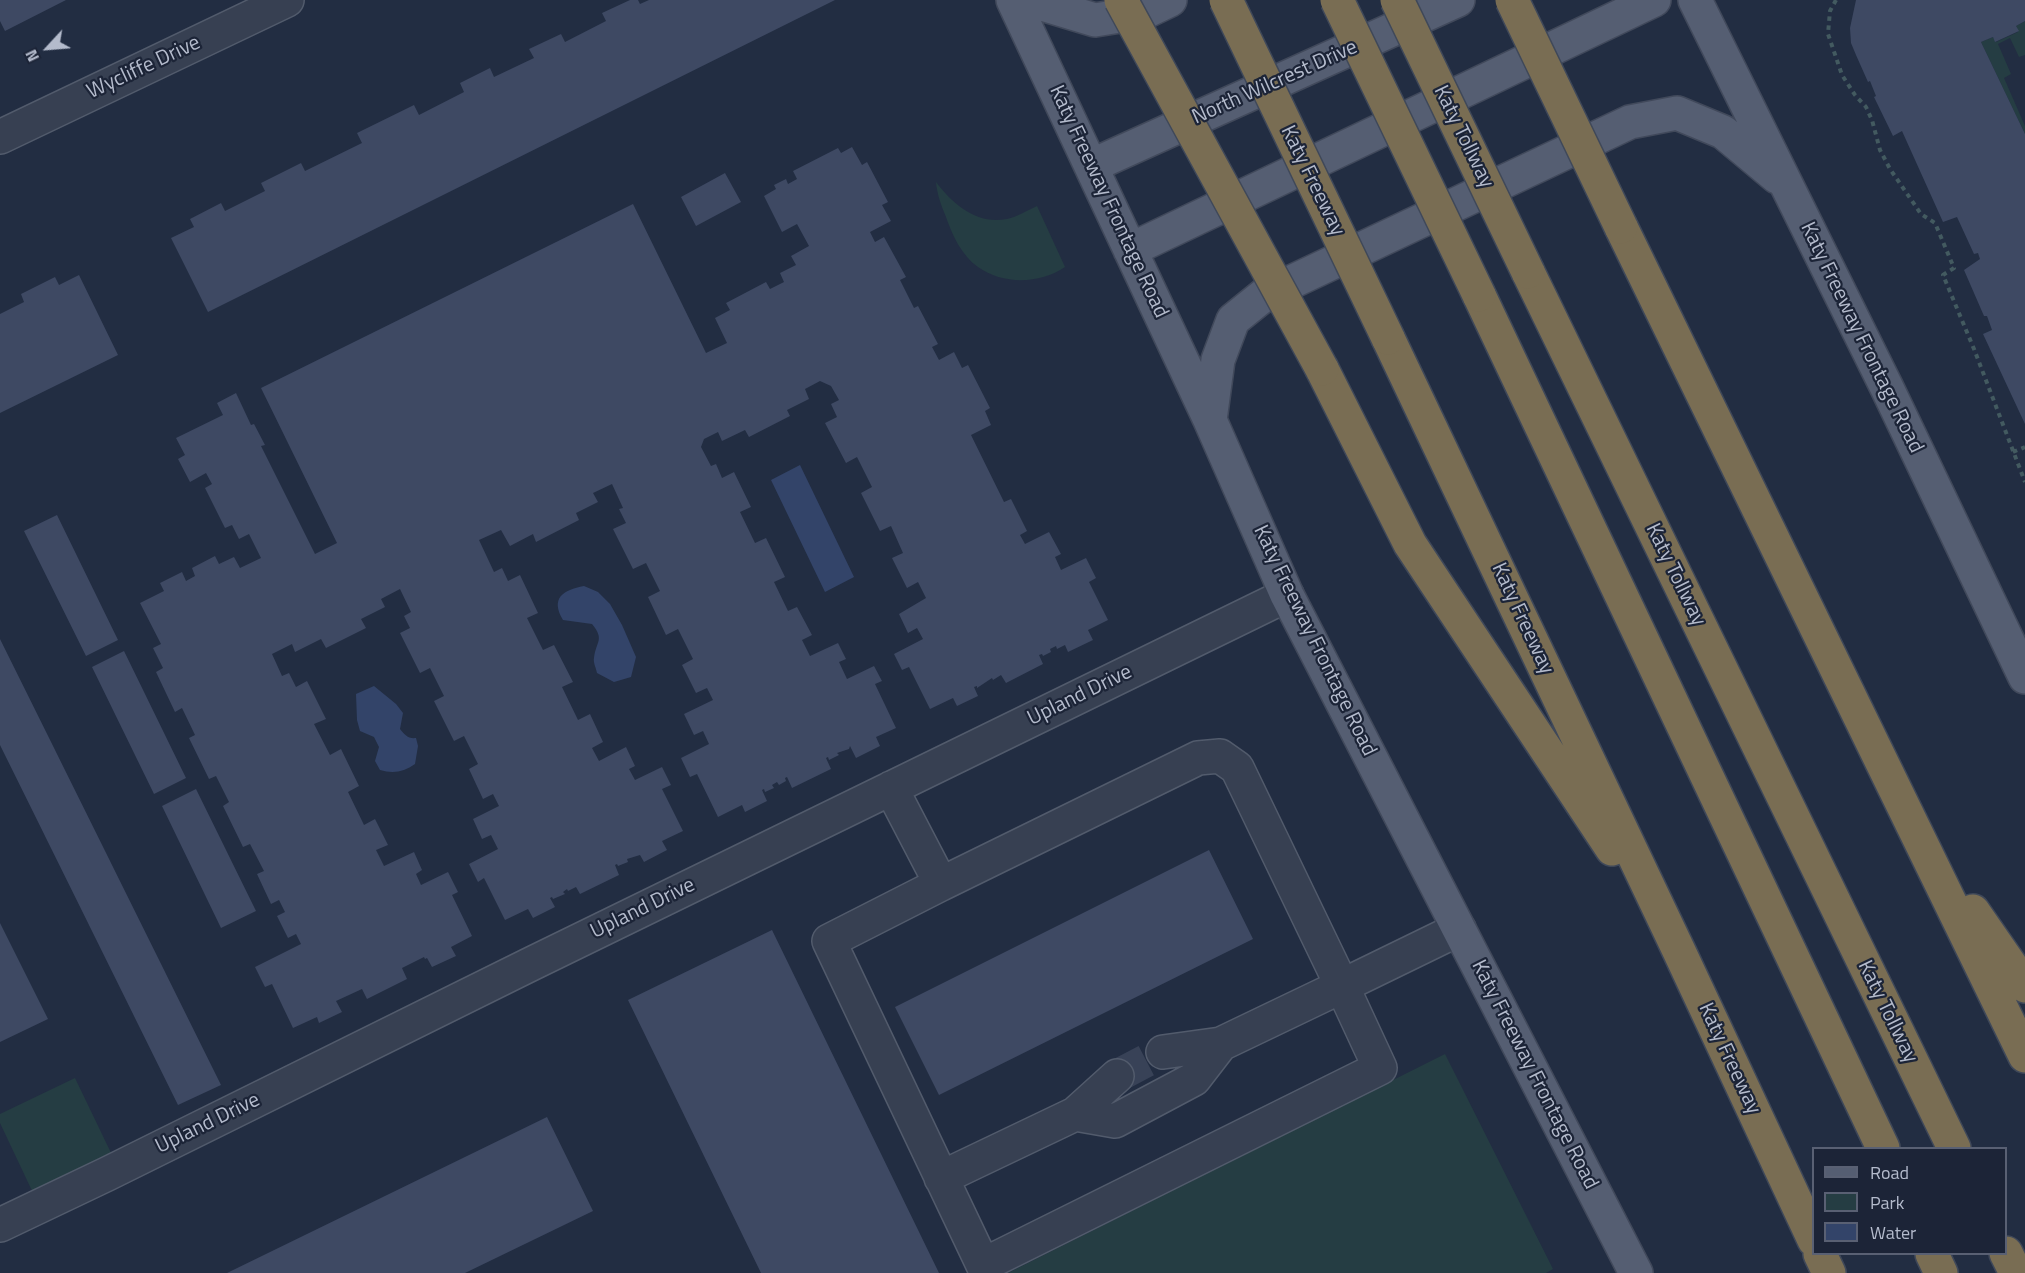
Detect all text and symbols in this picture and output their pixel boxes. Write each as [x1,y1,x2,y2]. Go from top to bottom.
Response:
north arrow [18,18,78,78]
street label: Wycliffe Drive [83,31,205,105]
street label: North Wilcrest Drive [1188,35,1362,131]
text: N [19,46,45,66]
street label: Katy Freeway Frontage Road [1043,82,1173,322]
street label: Katy Tollway [1427,82,1499,192]
street label: Katy Freeway [1274,122,1350,240]
street label: Katy Freeway Frontage Road [1794,218,1928,458]
street label: Katy Tollway [1639,520,1711,630]
street label: Katy Freeway Frontage Road [1247,521,1381,761]
street label: Katy Freeway [1485,559,1559,679]
street label: Upland Drive [1024,660,1136,732]
street label: Upland Drive [587,873,699,945]
street label: Katy Freeway Frontage Road [1465,956,1603,1194]
street label: Katy Tollway [1851,957,1923,1067]
street label: Katy Freeway [1692,999,1766,1119]
street label: Upland Drive [152,1088,264,1160]
legend [1812,1147,2007,1255]
text: Road [1870,1159,1909,1186]
text: Park [1870,1189,1904,1216]
text: Water [1870,1219,1916,1246]

